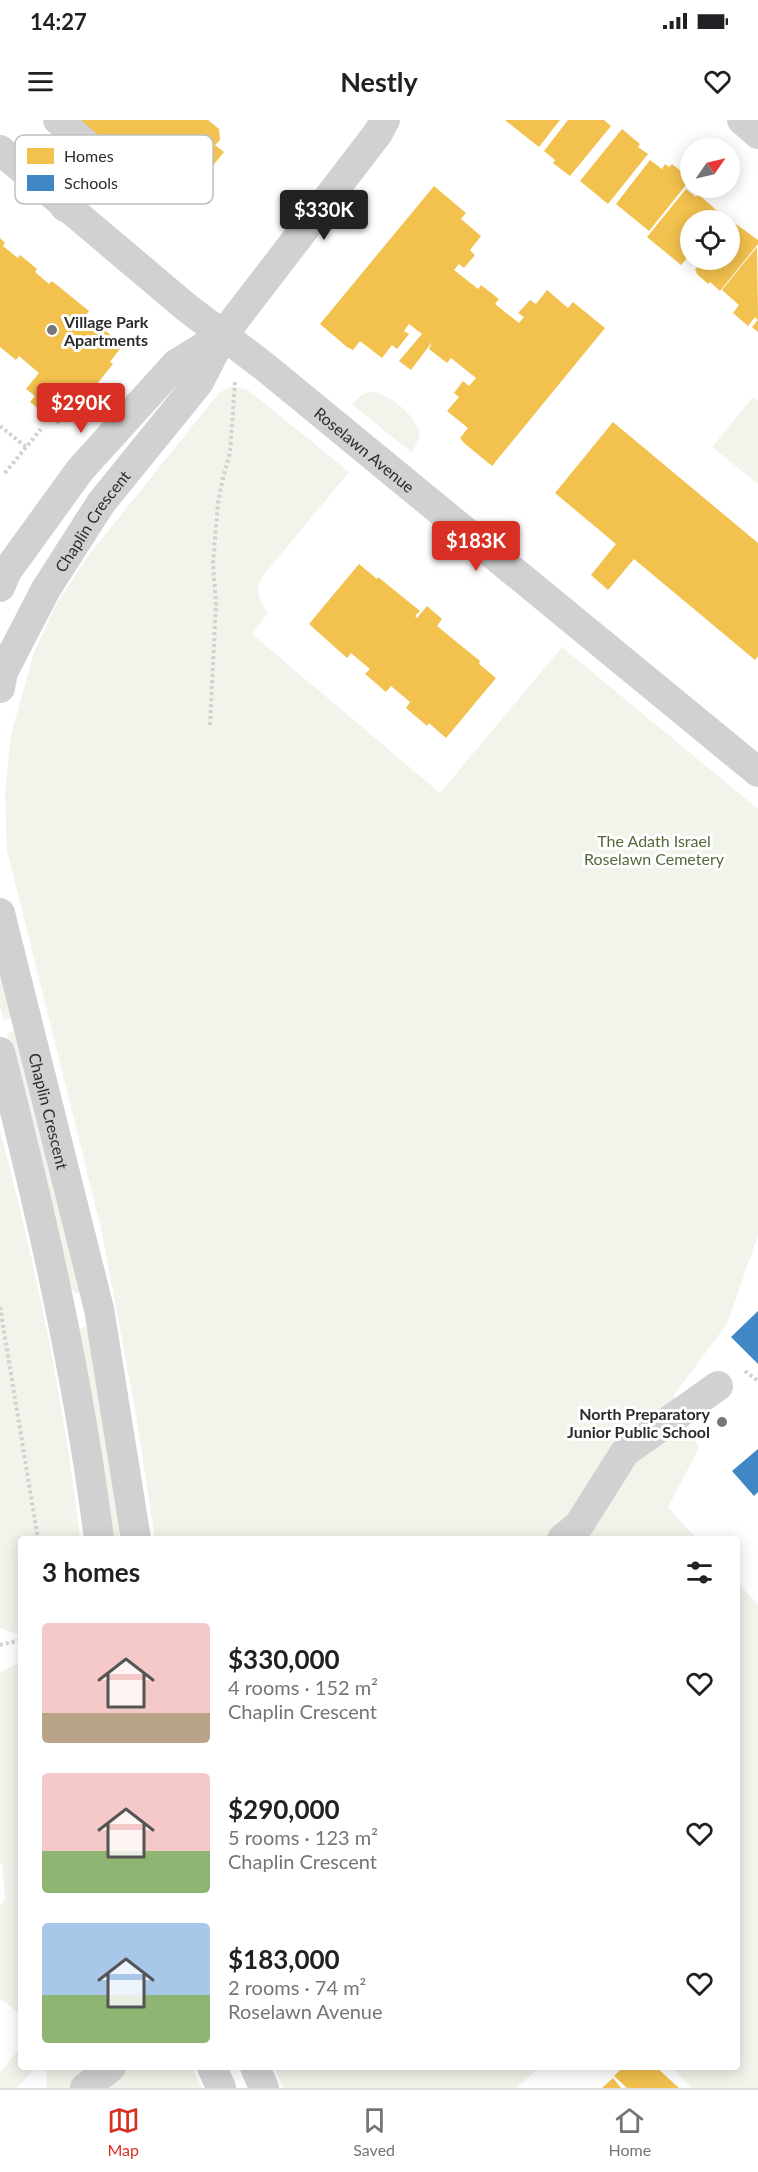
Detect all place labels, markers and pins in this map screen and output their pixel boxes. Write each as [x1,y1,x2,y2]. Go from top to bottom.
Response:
pin: $330K [282,190,366,241]
place label: Village Park Apartments [63,312,149,349]
marker: Village Park Apartments [45,323,59,337]
pin: $290K [39,383,123,434]
pin: $183K [434,521,518,572]
place label: North Preparatory Junior Public School [567,1404,711,1441]
marker: North Preparatory Junior Public School [715,1415,729,1429]

